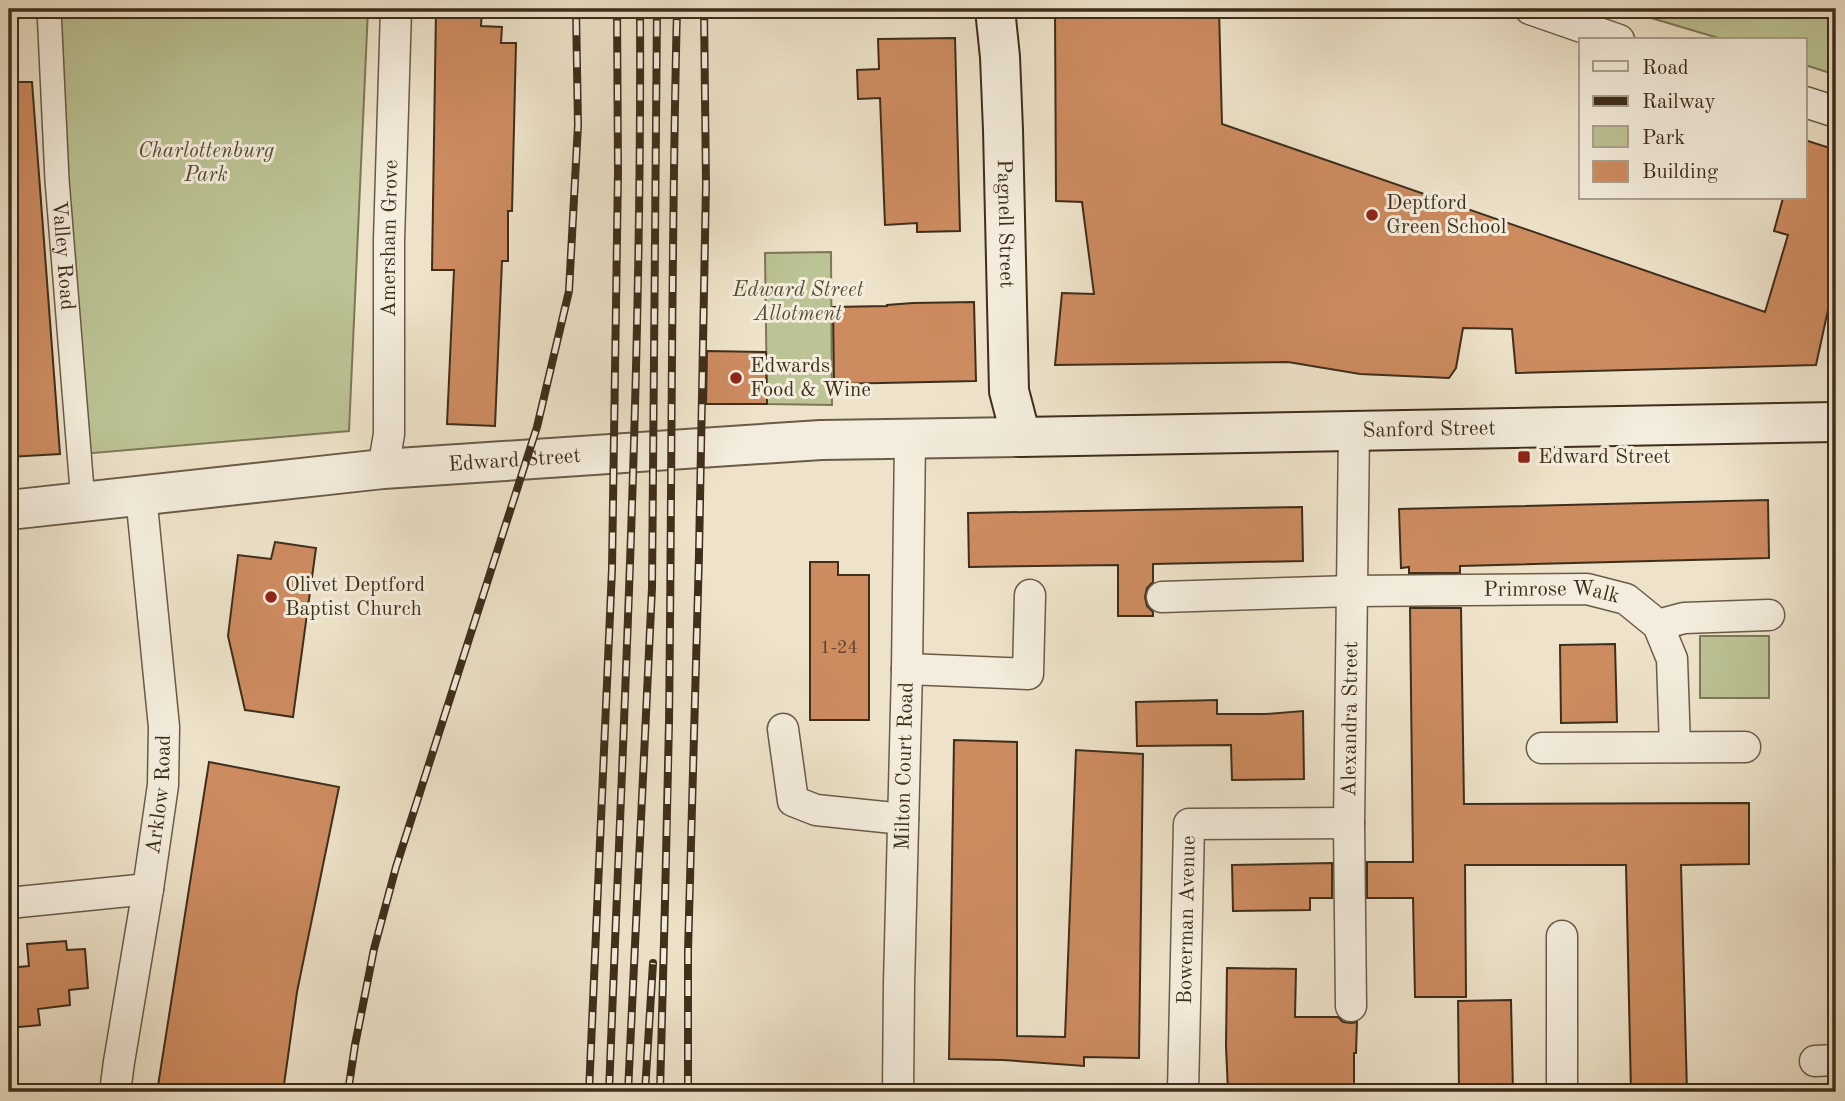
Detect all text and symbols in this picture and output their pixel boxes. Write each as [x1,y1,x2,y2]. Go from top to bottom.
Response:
legend [1579,38,1806,200]
text: Road [1642,58,1689,79]
text: Railway [1642,92,1716,113]
text: Park [1642,128,1685,149]
park label: Charlottenburg Park [138,141,274,186]
street label: Amersham Grove [379,159,402,317]
street label: Pagnell Street [993,159,1017,288]
text: Building [1642,162,1719,183]
place label: Deptford Green School [1386,193,1507,238]
street label: Valley Road [48,200,78,311]
marker: Deptford Green School [1364,207,1380,223]
park label: Edward Street Allotment [732,280,864,325]
place label: Edwards Food & Wine [750,356,871,401]
marker: Edwards Food & Wine [728,370,744,386]
street label: Sanford Street [1362,418,1496,441]
street label: Edward Street [448,445,581,475]
place label: Edward Street [1538,447,1671,468]
marker: Edward Street [1516,449,1532,465]
place label: Olivet Deptford Baptist Church [285,575,425,620]
street label: Primrose Walk [1483,578,1622,607]
marker: Olivet Deptford Baptist Church [263,589,279,605]
house number: 1-24 [820,639,858,657]
street label: Alexandra Street [1339,641,1362,797]
street label: Milton Court Road [892,682,917,851]
street label: Arklow Road [143,734,174,856]
street label: Bowerman Avenue [1174,835,1199,1005]

